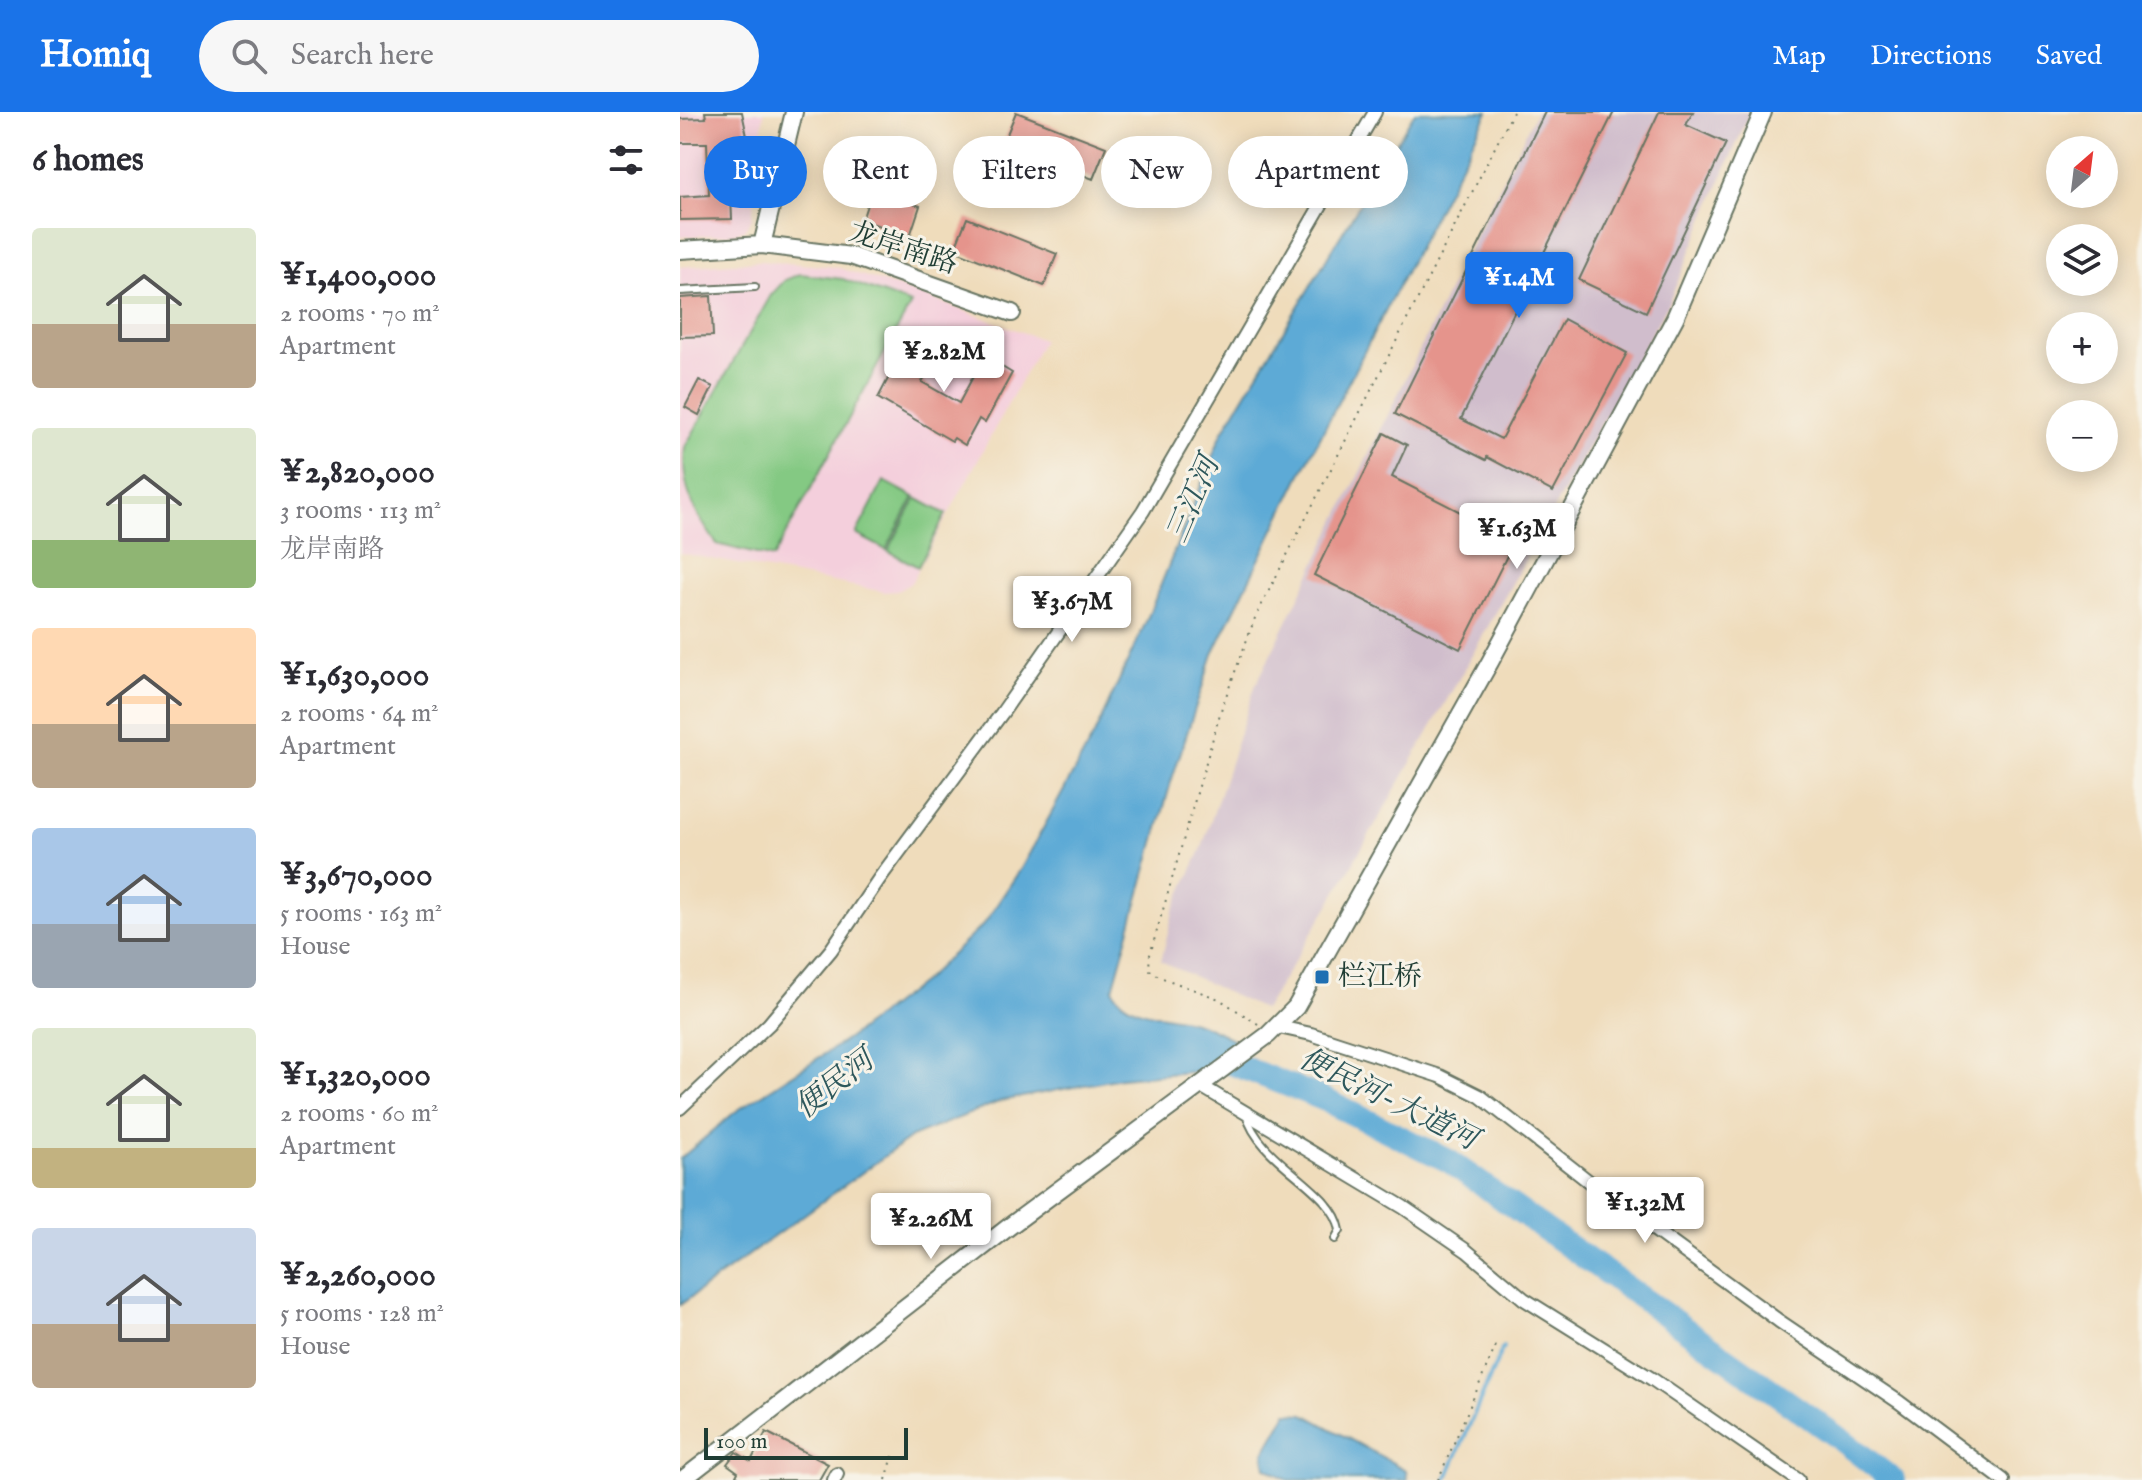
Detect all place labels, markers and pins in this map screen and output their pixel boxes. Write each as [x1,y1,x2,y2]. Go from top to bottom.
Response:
pin: ¥1.4M [1463,252,1575,320]
pin: ¥2.82M [879,326,1009,394]
pin: ¥1.63M [1452,503,1582,571]
pin: ¥3.67M [1007,576,1137,644]
place label: 栏江桥 [1338,960,1422,995]
marker: 栏江桥 [1313,968,1331,986]
pin: ¥1.32M [1580,1177,1710,1245]
pin: ¥2.26M [866,1193,996,1261]

